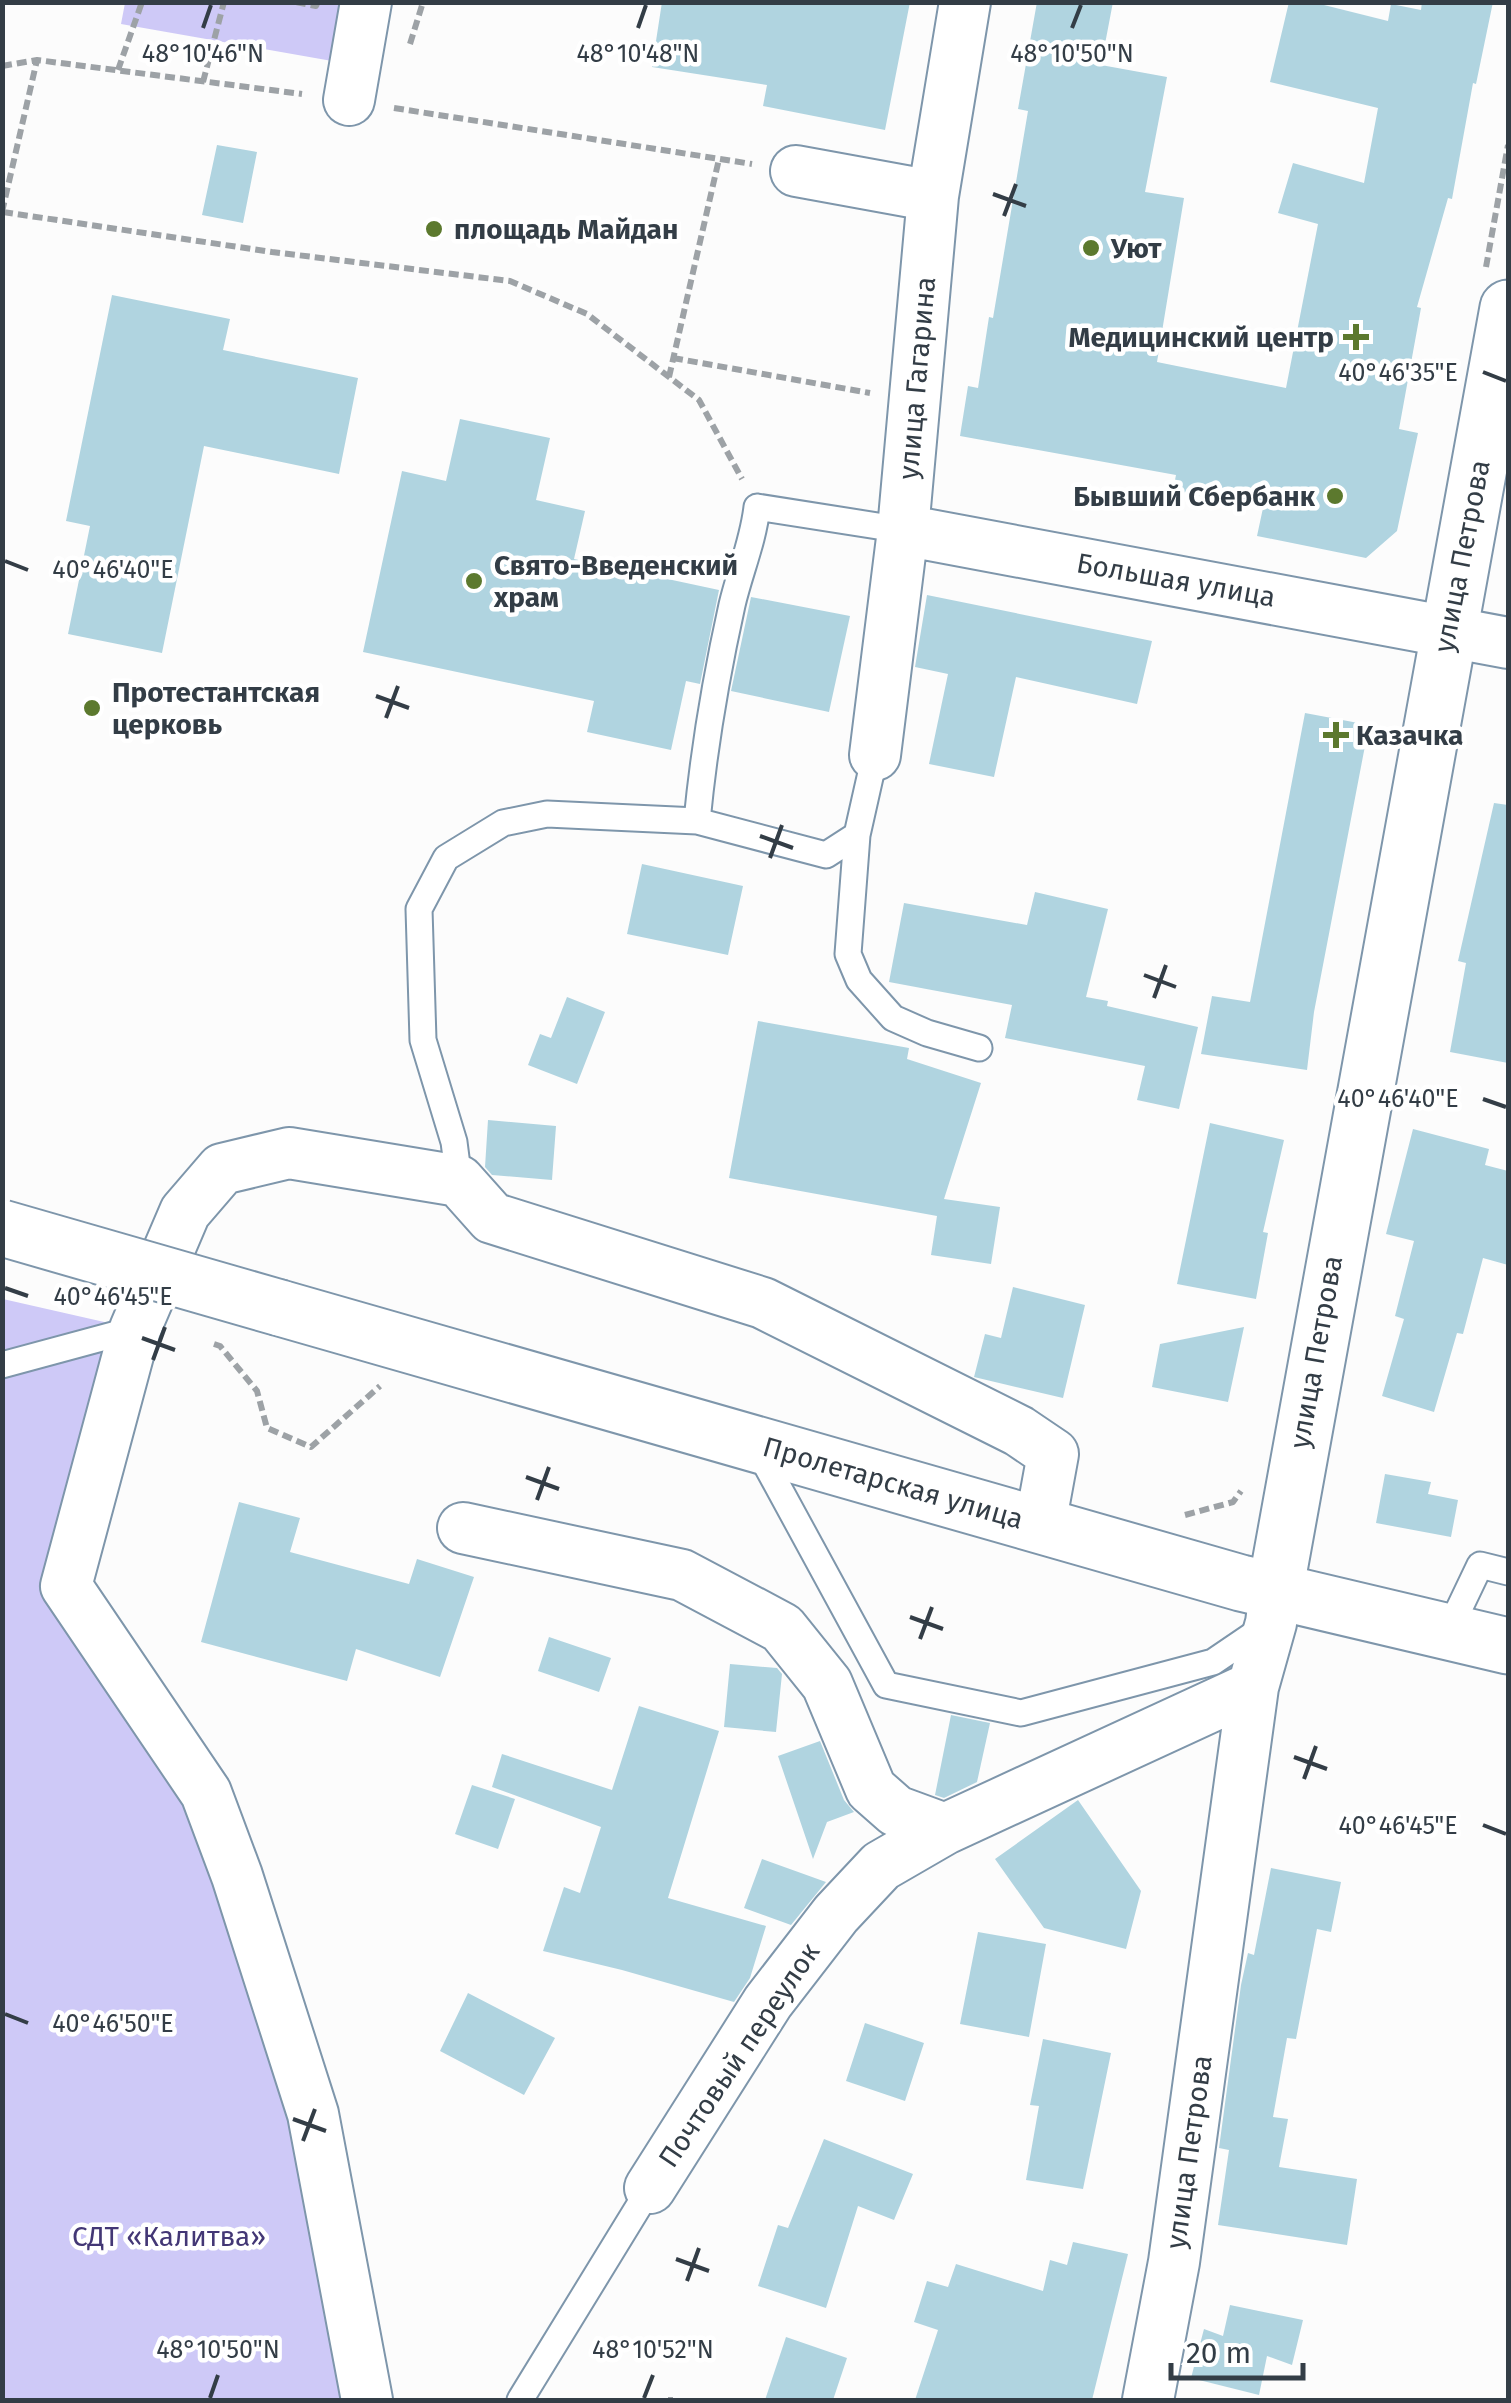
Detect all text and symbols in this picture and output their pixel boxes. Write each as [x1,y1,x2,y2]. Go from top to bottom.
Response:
text: 48°10'46"N [142,39,264,69]
text: 48°10'48"N [577,39,699,69]
text: 48°10'50"N [1010,39,1134,69]
place label: площадь Майдан [454,213,678,246]
marker: площадь Майдан [423,218,445,240]
place label: Уют [1110,232,1162,265]
marker: Уют [1080,237,1102,259]
street label: улица Гагарина [892,275,942,481]
place label: Медицинский центр [1069,321,1334,354]
marker: Медицинский центр [1343,324,1369,350]
text: 40°46'35"E [1338,358,1458,388]
street label: улица Петрова [1427,457,1497,655]
place label: Бывший Сбербанк [1073,480,1316,513]
marker: Бывший Сбербанк [1324,485,1346,507]
street label: Большая улица [1074,546,1278,614]
place label: Свято-Введенский храм [493,549,738,614]
text: 40°46'40"E [52,555,174,585]
marker: Свято-Введенский храм [463,570,485,592]
place label: Протестантская церковь [112,676,320,741]
marker: Протестантская церковь [81,697,103,719]
place label: Казачка [1356,719,1463,752]
marker: Казачка [1325,724,1347,746]
text: 40°46'40"E [1337,1084,1459,1114]
street label: улица Петрова [1283,1253,1349,1451]
text: 40°46'45"E [53,1282,173,1312]
street label: Пролетарская улица [759,1430,1027,1536]
text: 40°46'45"E [1338,1811,1458,1841]
street label: Почтовый переулок [652,1936,827,2173]
text: 40°46'50"E [52,2009,174,2039]
street label: улица Петрова [1159,2053,1219,2251]
park label: СДТ «Калитва» [72,2220,266,2253]
scale bar [1171,2318,1304,2380]
text: 48°10'50"N [156,2335,280,2365]
text: 48°10'52"N [592,2335,714,2365]
text: 20 m [1186,2335,1251,2371]

